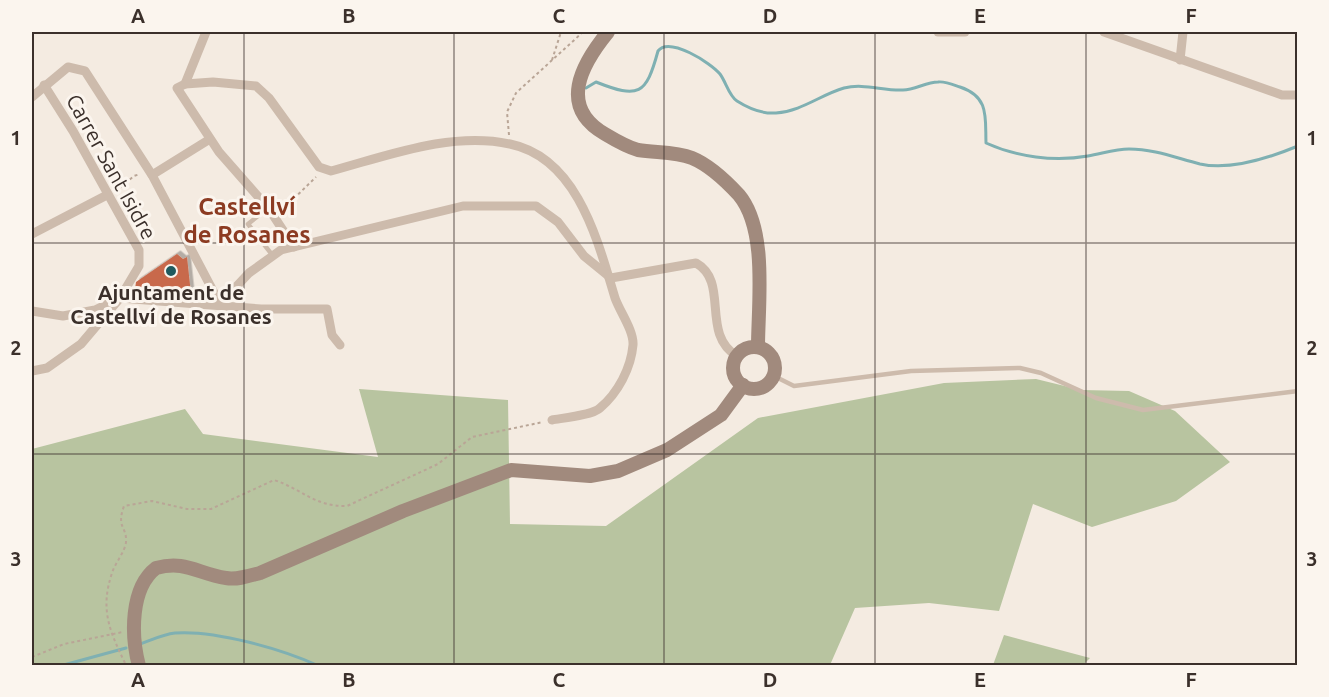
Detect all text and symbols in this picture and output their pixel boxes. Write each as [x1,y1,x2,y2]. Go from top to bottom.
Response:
text: A [131,4,145,27]
text: B [342,4,356,27]
text: C [553,4,566,27]
text: D [763,4,777,27]
text: E [974,4,986,27]
text: F [1185,4,1197,27]
street label: Carrer Sant Isidre [62,90,162,243]
text: 1 [10,126,22,149]
text: 1 [1306,126,1318,149]
district label: Castellví de Rosanes [183,193,311,248]
marker: Ajuntament de Castellví de Rosanes [164,264,178,278]
place label: Ajuntament de Castellví de Rosanes [70,280,272,328]
text: 2 [10,336,22,359]
text: 2 [1306,336,1318,359]
text: 3 [10,547,22,570]
text: 3 [1306,547,1318,570]
text: A [131,668,145,691]
text: B [342,668,356,691]
text: C [553,668,566,691]
text: D [763,668,777,691]
text: E [974,668,986,691]
text: F [1185,668,1197,691]

